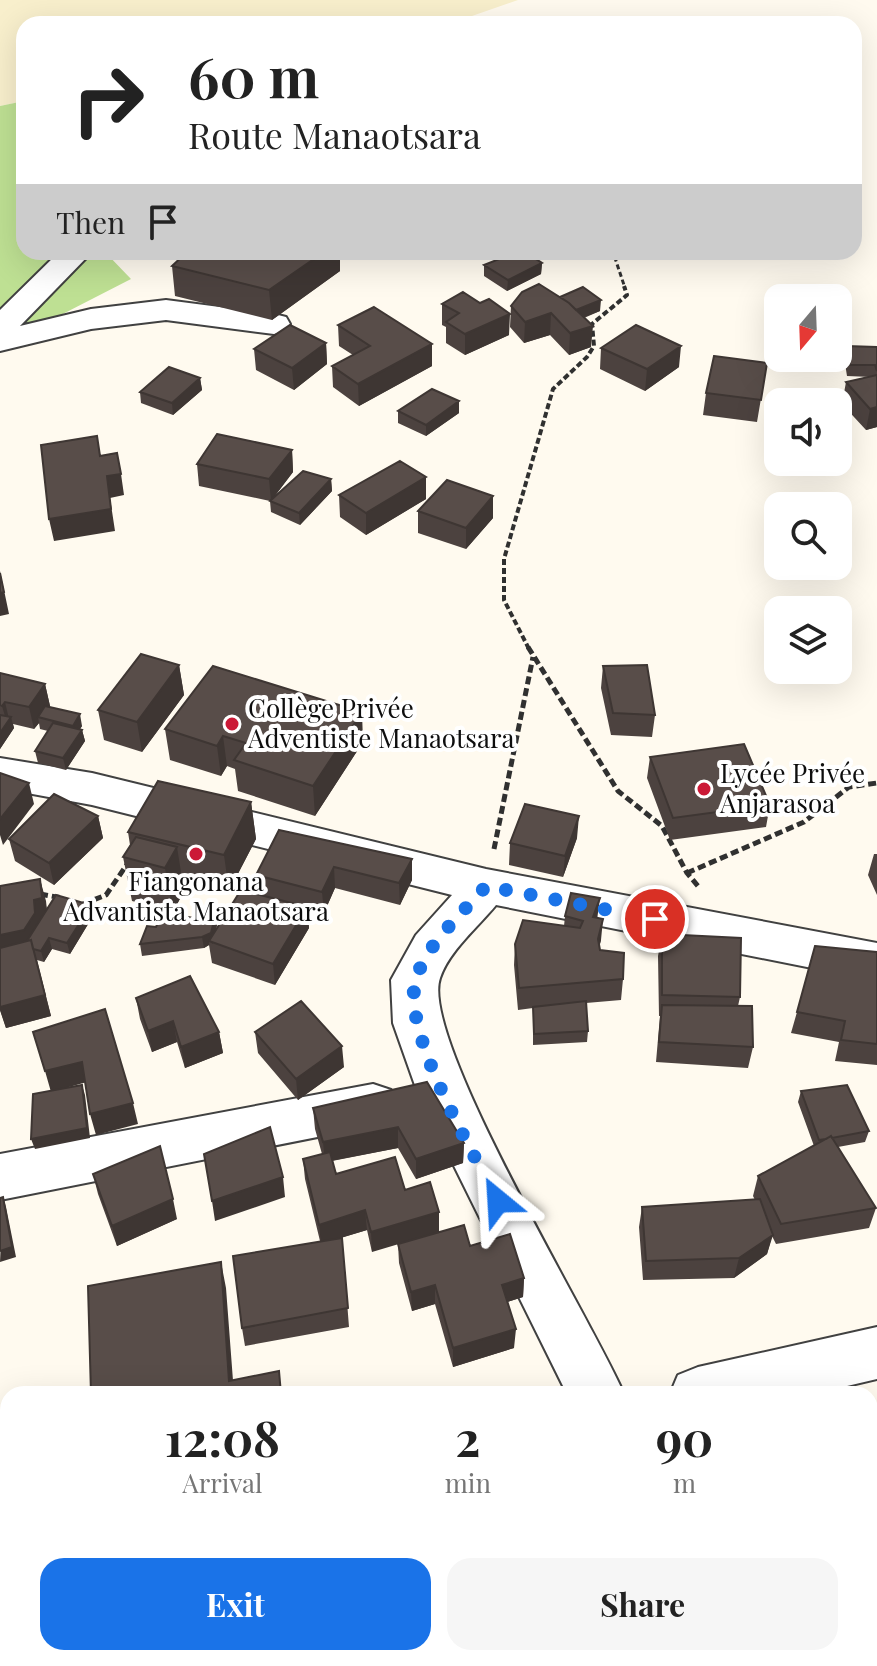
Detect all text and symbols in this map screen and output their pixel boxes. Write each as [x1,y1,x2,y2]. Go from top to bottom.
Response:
text: 60 m [188,38,319,113]
icon: right [56,48,160,152]
text: Route Manaotsara [188,110,481,158]
icon: arrive [141,200,185,244]
text: Then [56,202,125,242]
north arrow [764,284,852,372]
map controls [764,284,852,684]
button: sound [764,388,852,476]
button: search [764,492,852,580]
button: layers [764,596,852,684]
place label: Collège Privée Adventiste Manaotsara [247,690,514,755]
marker: Collège Privée Adventiste Manaotsara [223,715,241,733]
place label: Lycée Privée Anjarasoa [719,755,865,820]
marker: Lycée Privée Anjarasoa [695,780,713,798]
marker: Fiangonana Advantista Manaotsara [187,845,205,863]
place label: Fiangonana Advantista Manaotsara [62,863,329,928]
pin [621,885,689,953]
icon: arrive [633,897,677,941]
position arrow [456,1159,540,1243]
text: 12:08 [165,1405,280,1469]
text: 2 [455,1405,480,1469]
text: 90 [656,1405,713,1469]
text: Arrival [182,1465,262,1500]
text: min [445,1465,491,1500]
text: m [673,1465,696,1500]
button: Exit [40,1558,431,1650]
button: Share [447,1558,838,1650]

